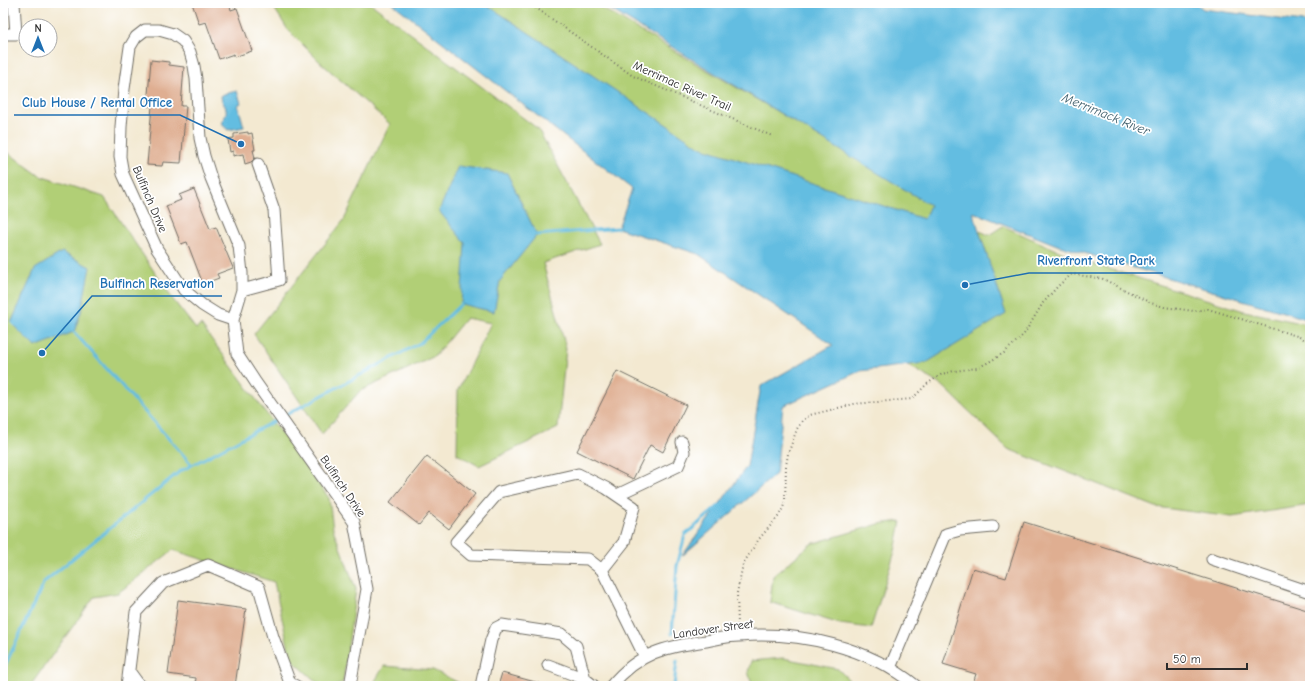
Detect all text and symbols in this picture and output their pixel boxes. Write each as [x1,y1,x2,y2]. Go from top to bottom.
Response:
north arrow [18,18,58,58]
text: N [34,22,42,35]
street label: Merrimac River Trail [631,58,733,114]
water label: Merrimack River [1059,89,1153,139]
callout: Club House / Rental Office [14,90,180,115]
text: Club House / Rental Office [22,95,173,110]
street label: Bulfinch Drive [130,164,170,234]
callout: Riverfront State Park [1029,248,1163,273]
text: Riverfront State Park [1037,253,1155,268]
callout: Bulfinch Reservation [92,271,222,296]
text: Bulfinch Reservation [100,276,214,291]
street label: Bulfinch Drive [317,453,369,519]
street label: Landover Street [672,616,755,642]
scale bar [1167,645,1247,671]
text: 50 m [1173,652,1201,666]

